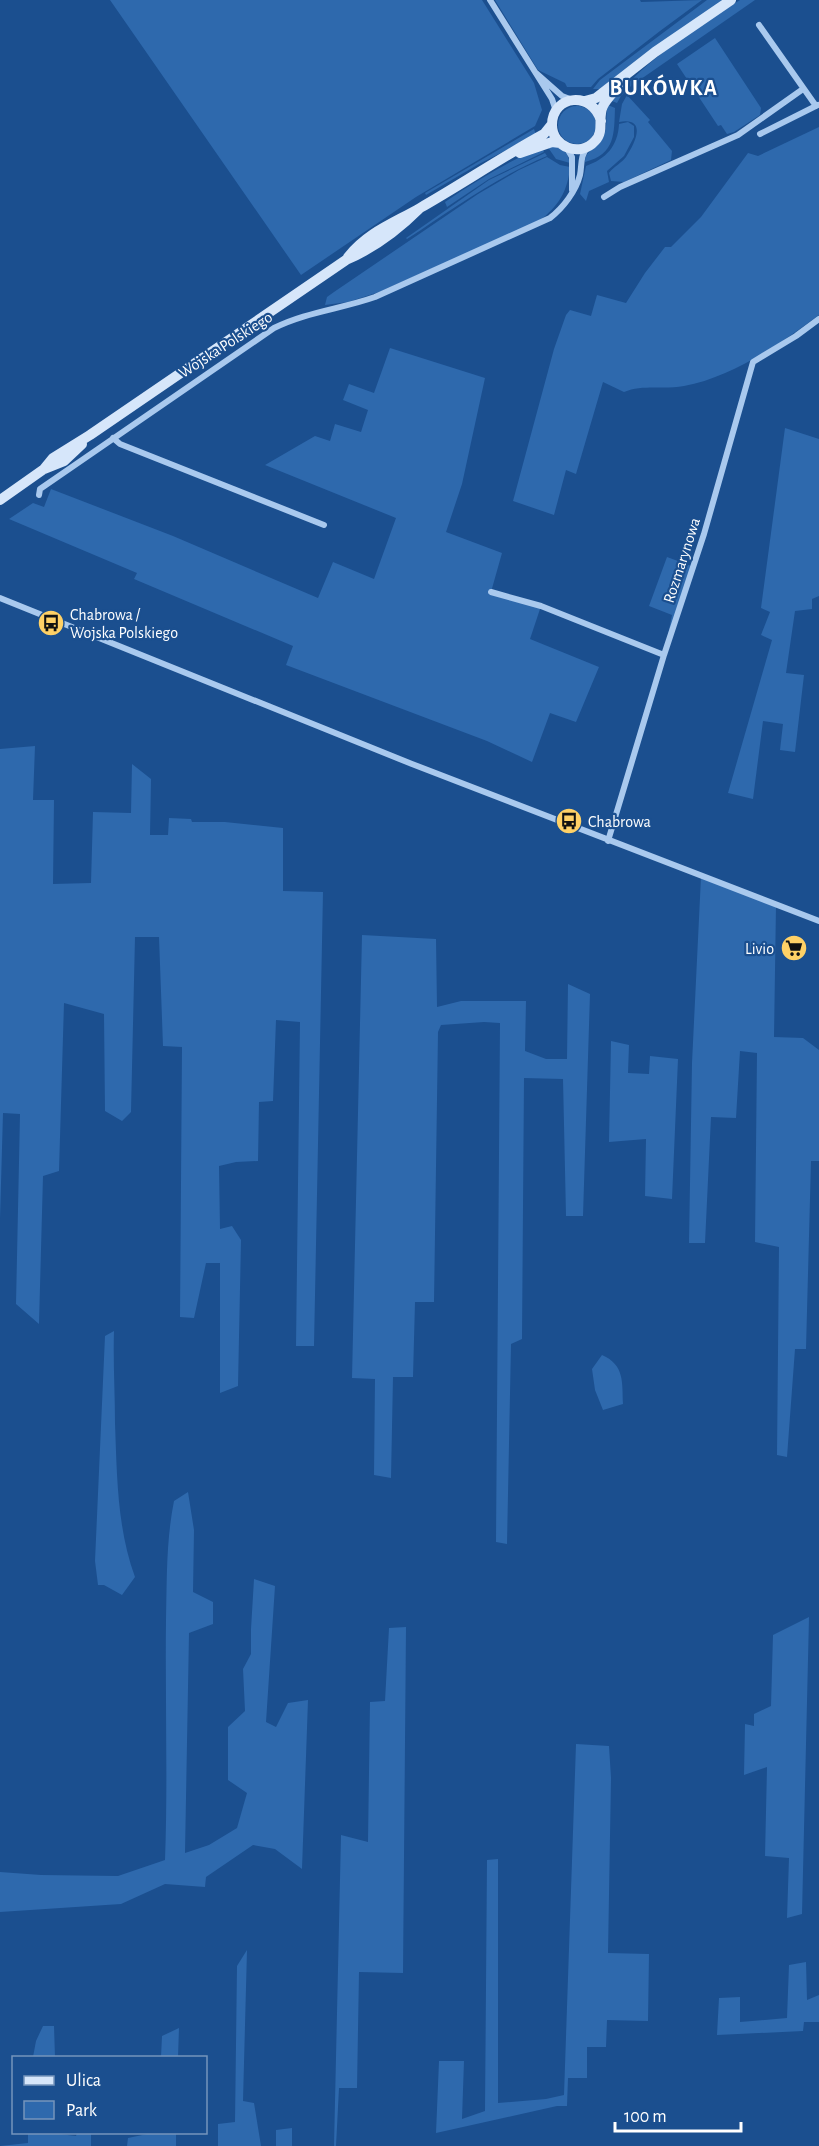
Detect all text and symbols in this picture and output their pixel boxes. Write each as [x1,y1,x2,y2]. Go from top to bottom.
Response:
district label: BUKÓWKA [609,74,719,99]
street label: Wojska Polskiego [176,309,276,382]
street label: Rozmarynowa [661,516,704,605]
place label: Chabrowa / Wojska Polskiego [70,607,178,642]
bus stop icon: Chabrowa / Wojska Polskiego [36,608,66,638]
bus stop icon: Chabrowa [554,806,584,836]
place label: Chabrowa [588,814,651,830]
supermarket icon: Livio [779,933,809,963]
place label: Livio [745,941,774,957]
legend [12,2056,207,2134]
text: Ulica [66,2072,101,2090]
scale bar [615,2095,741,2133]
text: Park [66,2102,98,2120]
text: 100 m [624,2108,667,2126]

